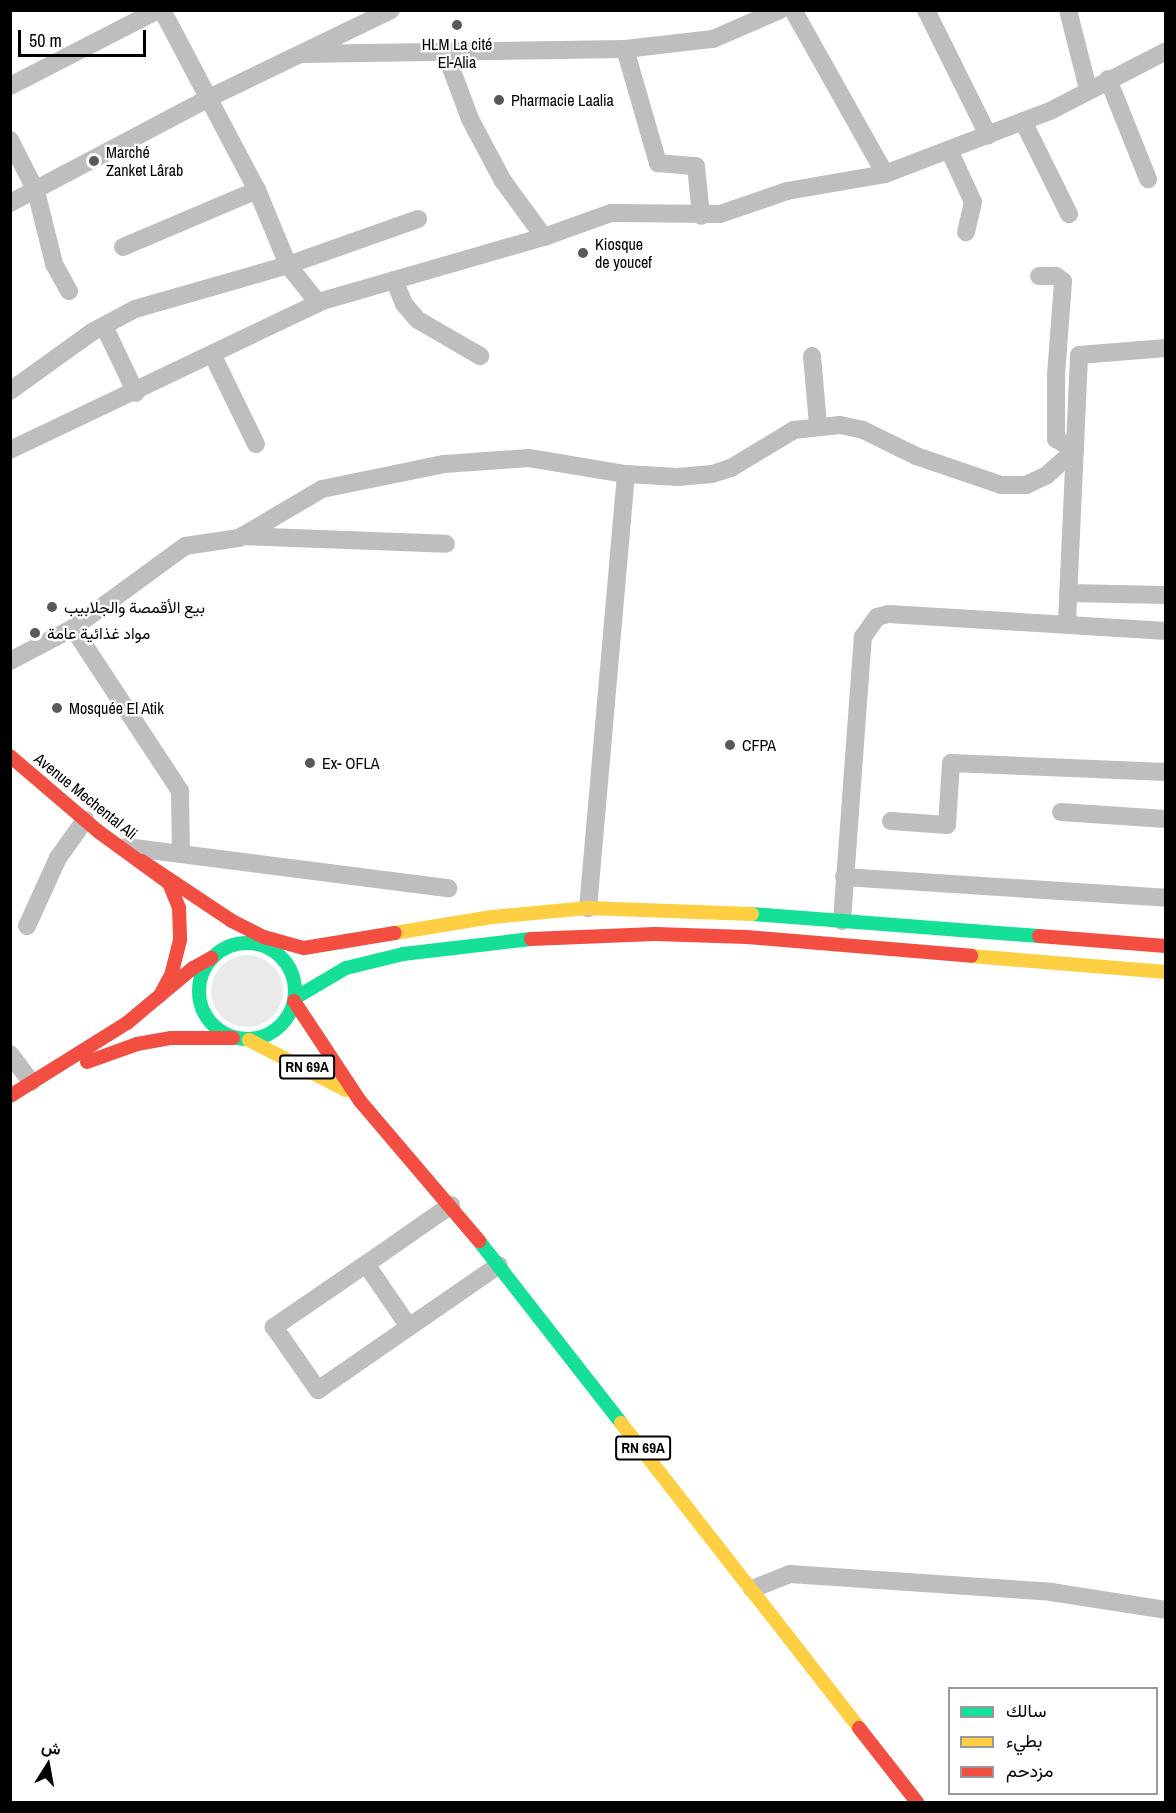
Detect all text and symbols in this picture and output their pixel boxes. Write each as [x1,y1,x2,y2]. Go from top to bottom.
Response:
scale bar [21,18,148,56]
marker: HLM La cité El-Alia [450,18,464,32]
text: 50 m [29,28,62,53]
place label: HLM La cité El-Alia [422,34,492,72]
place label: Pharmacie Laalia [511,90,614,110]
marker: Pharmacie Laalia [492,93,506,107]
place label: Marché Zanket Lârab [106,142,183,180]
marker: Marché Zanket Lârab [87,154,101,168]
place label: Kiosque de youcef [595,234,652,272]
marker: Kiosque de youcef [576,246,590,260]
place label: بيع الأقمصة والجلابيب [64,597,205,617]
marker: بيع الأقمصة والجلابيب [45,600,59,614]
place label: مواد غذائية عامة [47,623,150,643]
marker: مواد غذائية عامة [28,626,42,640]
place label: Mosquée El Atik [69,698,165,718]
marker: Mosquée El Atik [50,701,64,715]
place label: CFPA [742,735,776,755]
marker: CFPA [723,738,737,752]
street label: Avenue Mechental Ali [30,748,142,844]
place label: Ex- OFLA [322,753,380,773]
marker: Ex- OFLA [303,756,317,770]
road number: RN 69A [278,1055,336,1079]
road number: RN 69A [614,1436,672,1460]
legend [948,1687,1158,1795]
text: سالك [1006,1698,1046,1723]
text: بطيء [1006,1728,1042,1753]
north arrow [18,1735,78,1795]
text: ش [40,1735,63,1760]
text: مزدحم [1006,1758,1053,1783]

